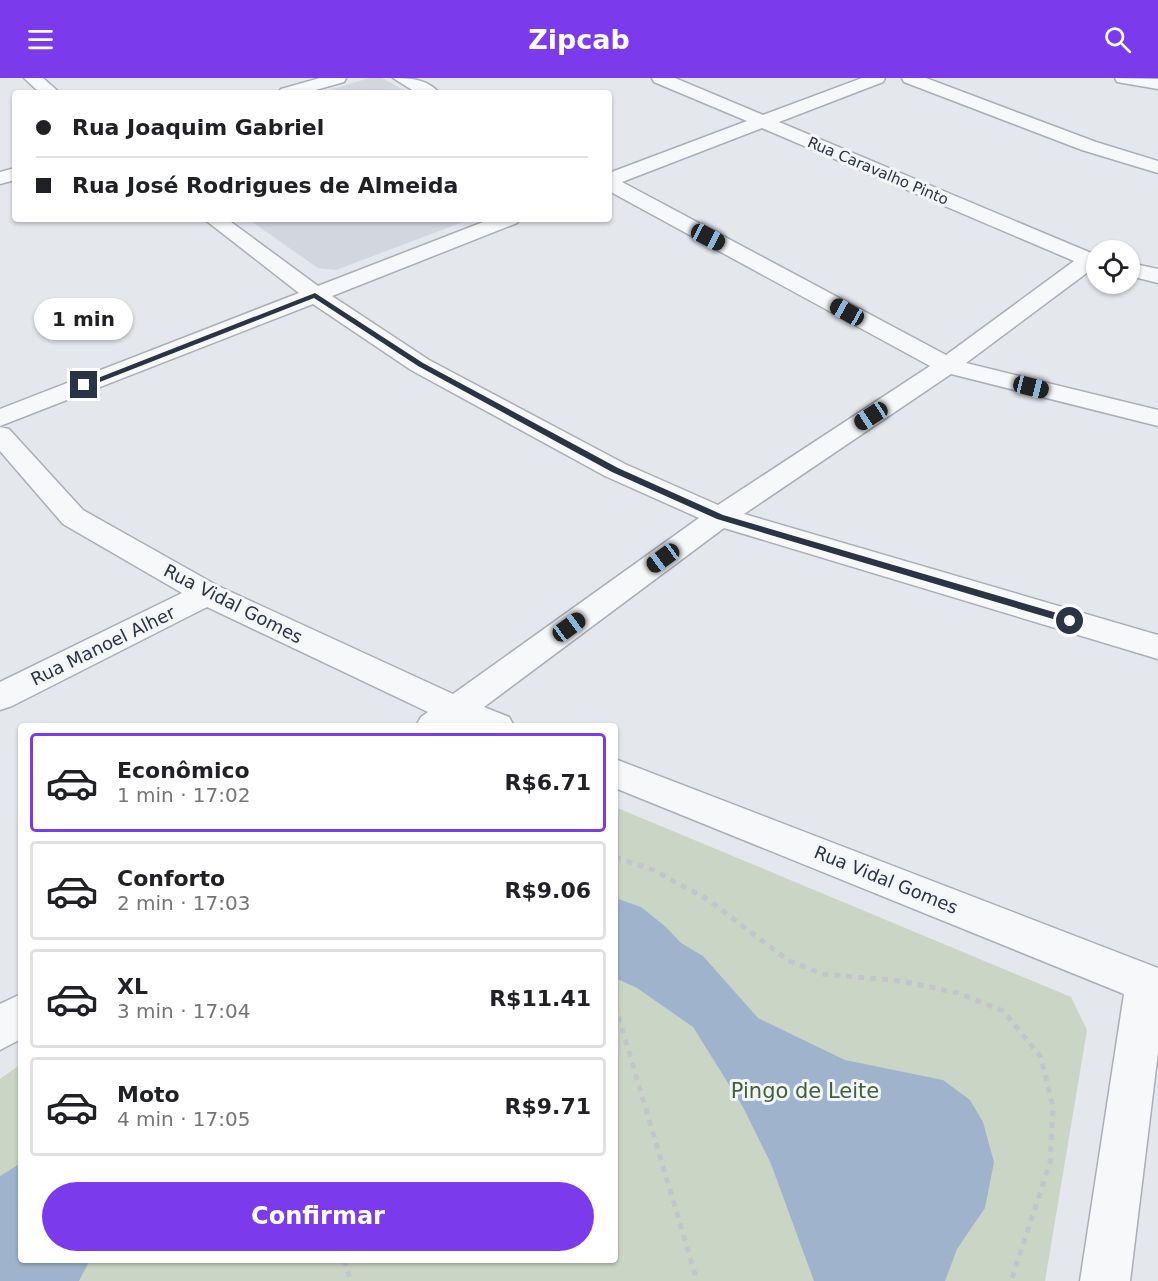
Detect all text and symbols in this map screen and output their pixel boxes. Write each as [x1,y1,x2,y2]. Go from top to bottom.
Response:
icon: menu [24,23,57,56]
icon: search [1101,23,1134,56]
text: Zipcab [528,24,630,55]
text: Rua Joaquim Gabriel [72,115,324,140]
street label: Rua Caravalho Pinto [805,133,951,209]
text: Rua José Rodrigues de Almeida [72,173,458,198]
car [688,221,728,253]
map controls [1086,240,1140,294]
button: locate [1086,240,1140,294]
car [827,295,867,329]
callout: 1 min [34,298,134,340]
text: 1 min [52,307,115,331]
route end [70,371,97,398]
car [1011,374,1051,400]
car [851,399,891,433]
car [643,540,683,576]
street label: Rua Vidal Gomes [160,559,306,648]
street label: Rua Manoel Alher [27,601,179,690]
route start [1056,607,1083,634]
car [549,609,589,645]
icon: car [45,756,99,810]
text: Econômico [117,758,250,783]
text: R$6.71 [504,770,591,795]
text: 1 min · 17:02 [117,783,251,807]
street label: Rua Vidal Gomes [811,841,961,918]
icon: car [45,864,99,918]
text: Conforto [117,866,225,891]
text: R$9.06 [504,878,591,903]
text: 2 min · 17:03 [117,891,251,915]
icon: car [45,972,99,1026]
text: XL [117,974,148,999]
text: R$11.41 [489,986,591,1011]
text: 3 min · 17:04 [117,999,251,1023]
park label: Pingo de Leite [731,1079,879,1103]
icon: car [45,1080,99,1134]
text: Moto [117,1082,180,1107]
text: R$9.71 [504,1094,591,1119]
text: 4 min · 17:05 [117,1107,251,1131]
button: Confirmar [42,1182,594,1251]

